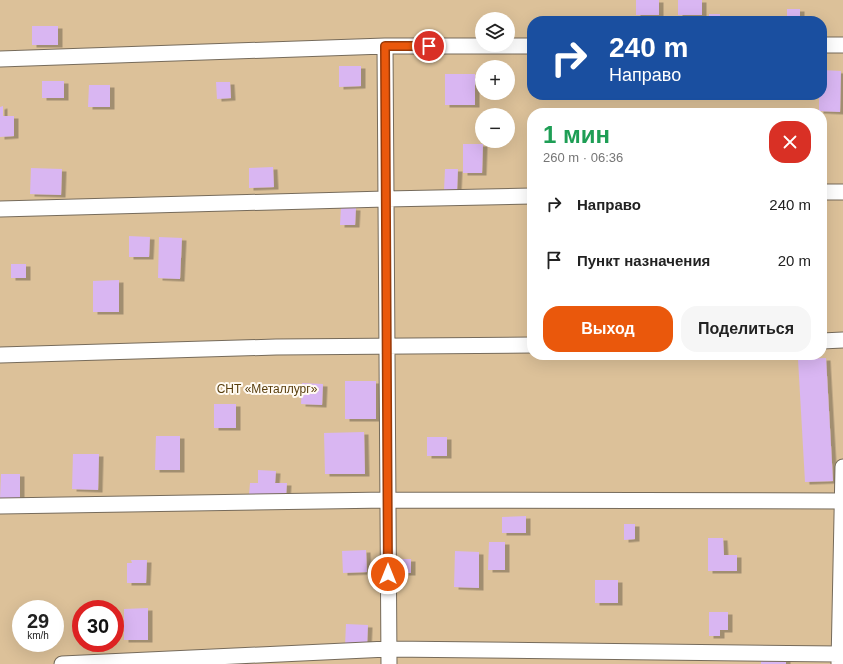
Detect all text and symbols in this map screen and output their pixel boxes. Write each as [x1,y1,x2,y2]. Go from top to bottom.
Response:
map controls [475,12,515,148]
button: layers [475,12,515,52]
pin [412,29,446,63]
icon: right [543,32,595,84]
text: 240 m [609,32,688,63]
icon: arrive [418,35,440,57]
button: + [475,60,515,100]
text: Направо [609,65,681,85]
button: − [475,108,515,148]
text: 1 мин [543,121,610,148]
button: close [769,121,811,163]
text: 260 m · 06:36 [543,150,623,165]
icon: right [543,193,565,215]
text: Направо [577,196,641,213]
text: 240 m [769,196,811,213]
icon: arrive [543,249,565,271]
text: Пункт назначения [577,252,710,269]
text: 20 m [778,252,811,269]
button: Выход [543,306,673,352]
button: Поделиться [681,306,811,352]
park label: СНТ «Металлург» [217,382,318,396]
position arrow [367,553,409,595]
speed limit sign: 30 [72,600,124,652]
text: 29 [27,610,49,632]
text: km/h [27,630,49,641]

